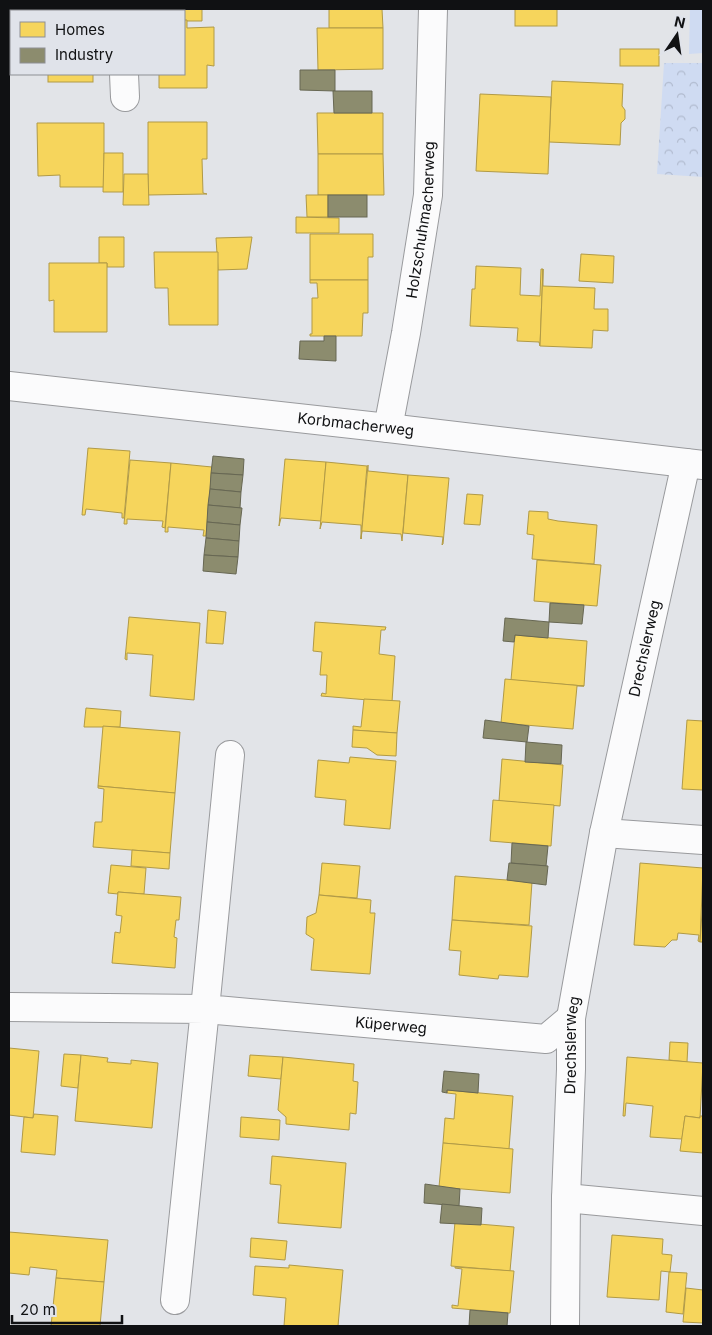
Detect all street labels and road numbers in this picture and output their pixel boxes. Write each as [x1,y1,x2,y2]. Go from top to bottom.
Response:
street label: Holzschuhmacherweg [402,141,438,300]
street label: Korbmacherweg [297,408,415,440]
street label: Drechslerweg [624,598,664,699]
street label: Drechslerweg [560,994,584,1095]
street label: Küperweg [354,1012,428,1037]

